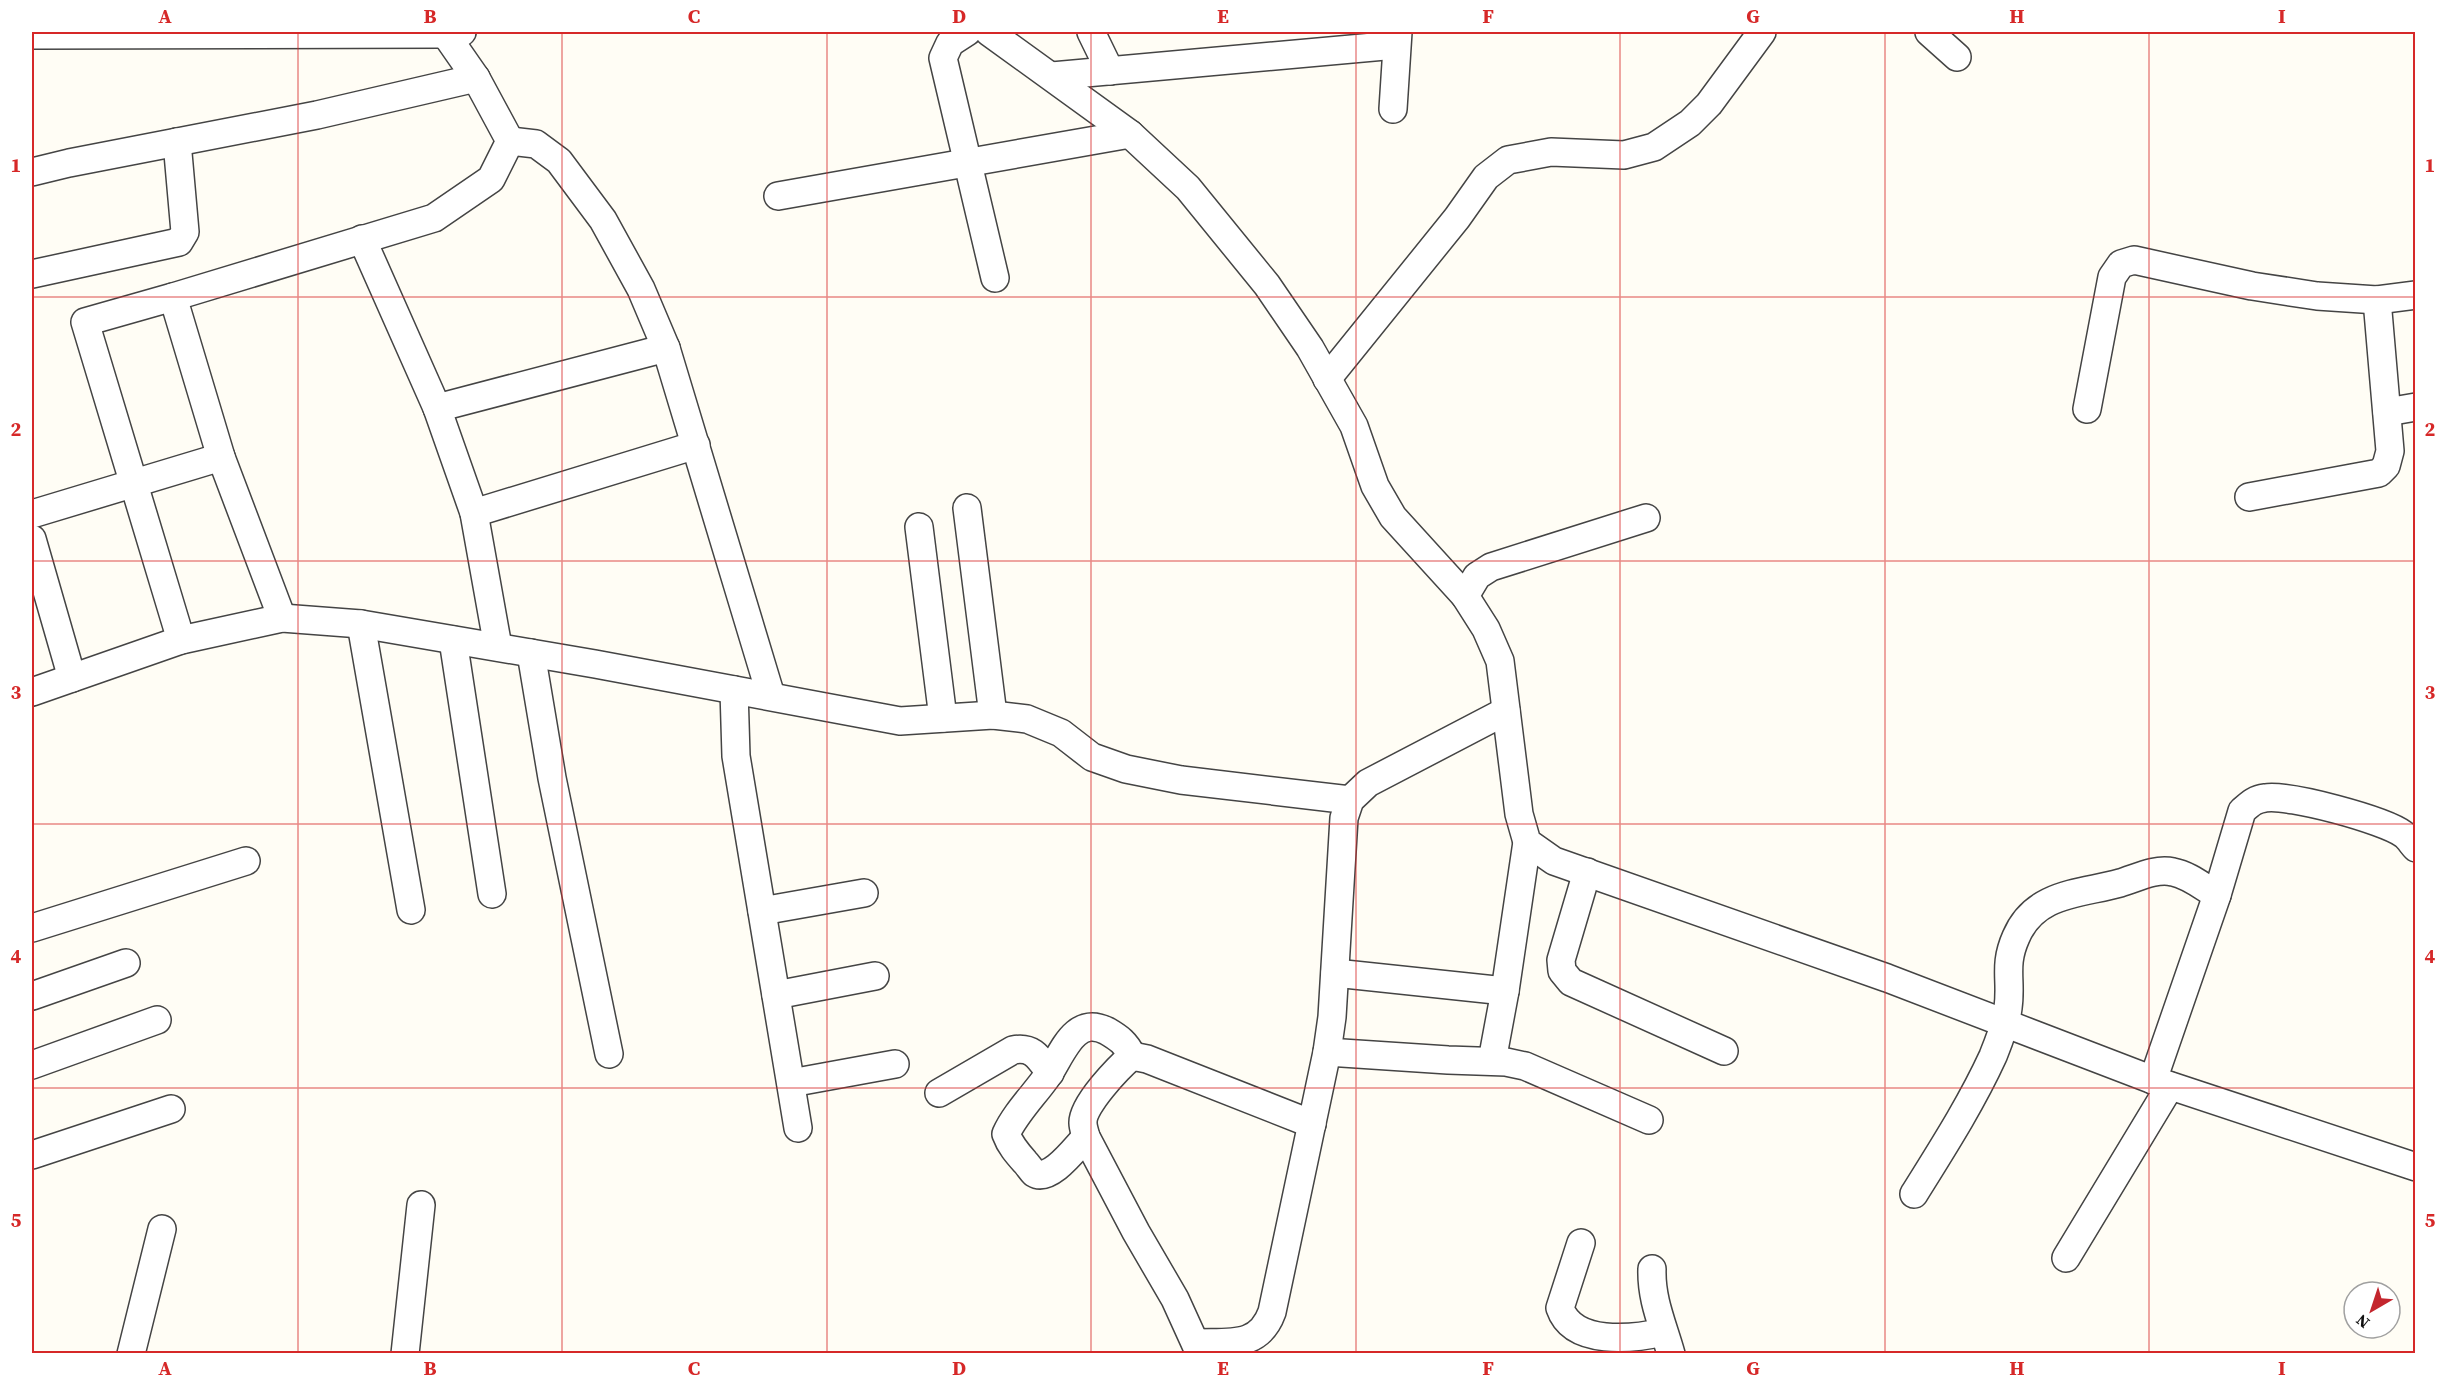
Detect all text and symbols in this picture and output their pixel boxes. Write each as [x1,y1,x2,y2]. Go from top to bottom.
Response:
text: A [158,2,172,30]
text: B [423,2,437,30]
text: C [688,2,700,30]
text: D [952,2,966,30]
text: E [1217,2,1229,30]
text: F [1482,2,1494,30]
text: G [1746,2,1760,30]
text: H [2009,2,2025,30]
text: I [2278,2,2286,30]
text: 1 [11,151,21,179]
text: 1 [2425,151,2435,179]
text: 2 [11,415,22,443]
text: 2 [2425,415,2436,443]
text: 3 [11,678,22,706]
text: 3 [2425,678,2436,706]
text: 4 [11,942,22,970]
text: 4 [2425,942,2436,970]
text: 5 [11,1206,22,1234]
text: 5 [2425,1206,2436,1234]
north arrow [2342,1280,2402,1340]
text: N [2351,1309,2374,1334]
text: A [158,1354,172,1382]
text: B [423,1354,437,1382]
text: C [688,1354,700,1382]
text: D [952,1354,966,1382]
text: E [1217,1354,1229,1382]
text: F [1482,1354,1494,1382]
text: G [1746,1354,1760,1382]
text: H [2009,1354,2025,1382]
text: I [2278,1354,2286,1382]

